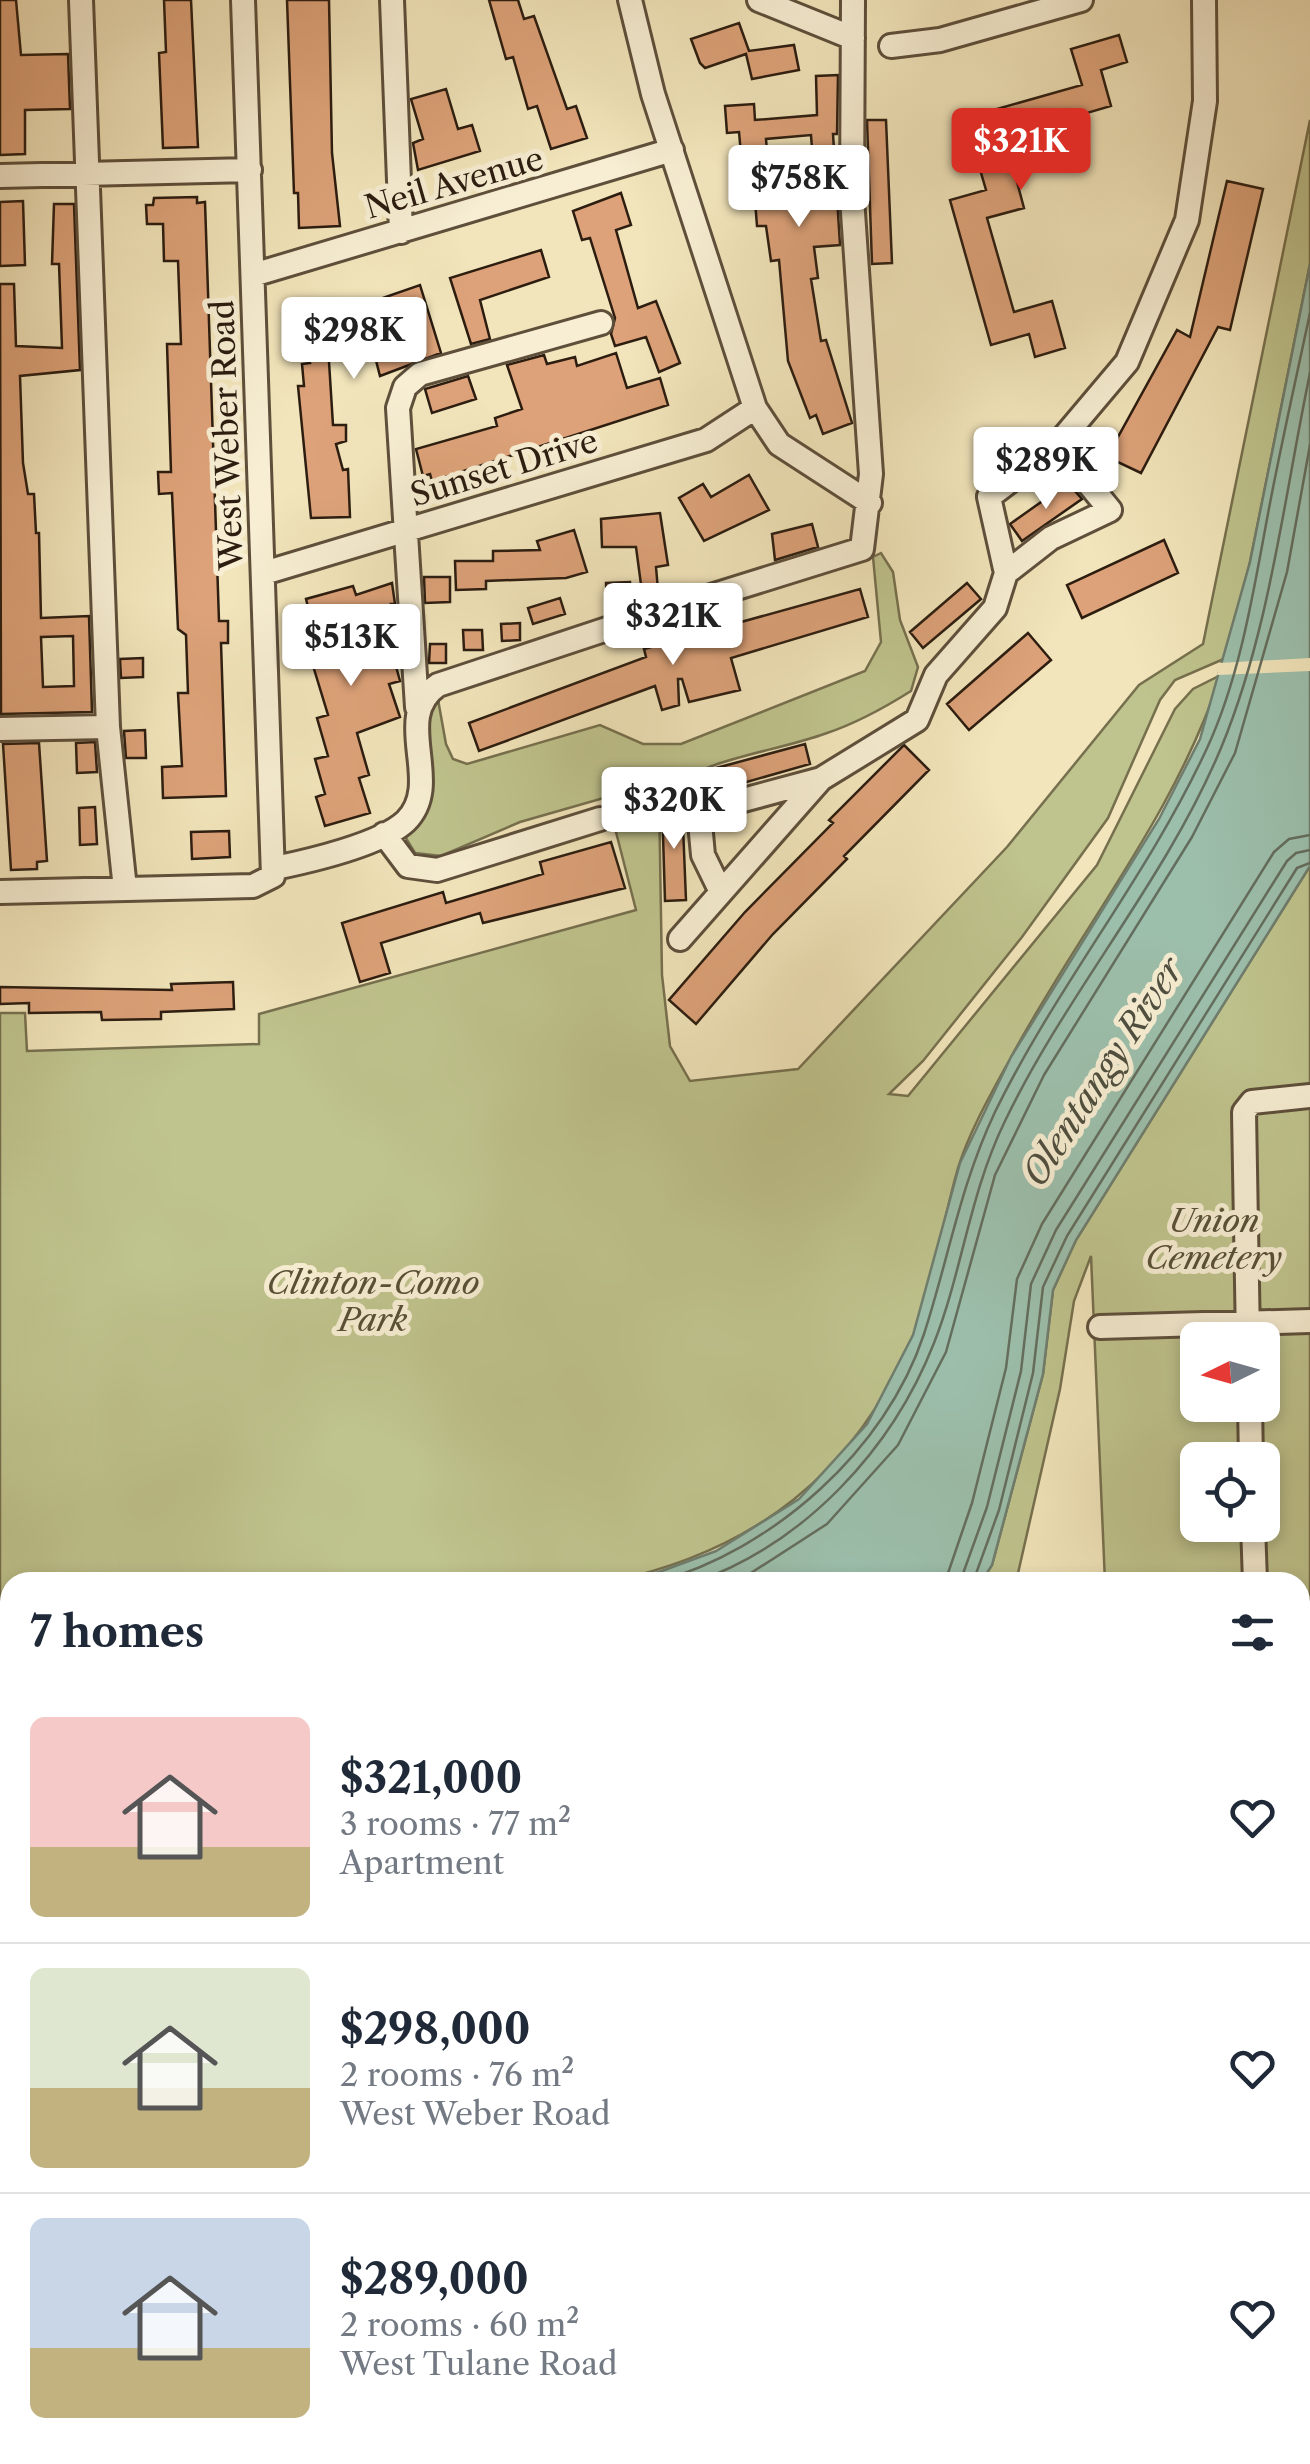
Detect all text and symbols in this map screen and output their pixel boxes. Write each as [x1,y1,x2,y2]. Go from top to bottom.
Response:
pin: $321K [951,108,1091,193]
text: $321K [974,121,1068,160]
street label: Neil Avenue [360,138,548,227]
pin: $758K [729,145,869,230]
text: $758K [750,158,848,197]
pin: $298K [284,297,424,382]
street label: West Weber Road [202,299,251,572]
text: $298K [303,310,405,349]
street label: Sunset Drive [406,421,602,514]
pin: $289K [976,427,1116,512]
text: $289K [995,440,1097,479]
pin: $321K [603,583,743,668]
text: $321K [626,596,720,635]
pin: $513K [281,604,421,689]
text: $513K [304,617,398,656]
pin: $320K [604,767,744,852]
text: $320K [624,780,724,819]
water label: Olentangy River [1013,948,1193,1194]
park label: Union Cemetery [1146,1201,1282,1277]
park label: Clinton-Como Park [267,1263,479,1339]
north arrow [1180,1322,1280,1422]
map controls [1180,1322,1280,1542]
button: locate [1180,1442,1280,1542]
icon: filters [1225,1605,1280,1660]
text: 7 homes [30,1606,204,1658]
text: $321,000 [340,1752,522,1804]
icon: home [110,1757,230,1877]
icon: heart [1225,1790,1280,1845]
text: 3 rooms · 77 m² [340,1804,571,1843]
text: Apartment [340,1843,504,1882]
text: $298,000 [340,2003,530,2055]
icon: home [110,2008,230,2128]
icon: heart [1225,2041,1280,2096]
text: 2 rooms · 76 m² [340,2055,574,2094]
text: West Weber Road [340,2094,611,2133]
text: $289,000 [340,2253,529,2305]
icon: home [110,2258,230,2378]
icon: heart [1225,2291,1280,2346]
text: 2 rooms · 60 m² [340,2305,579,2344]
text: West Tulane Road [340,2344,618,2383]

